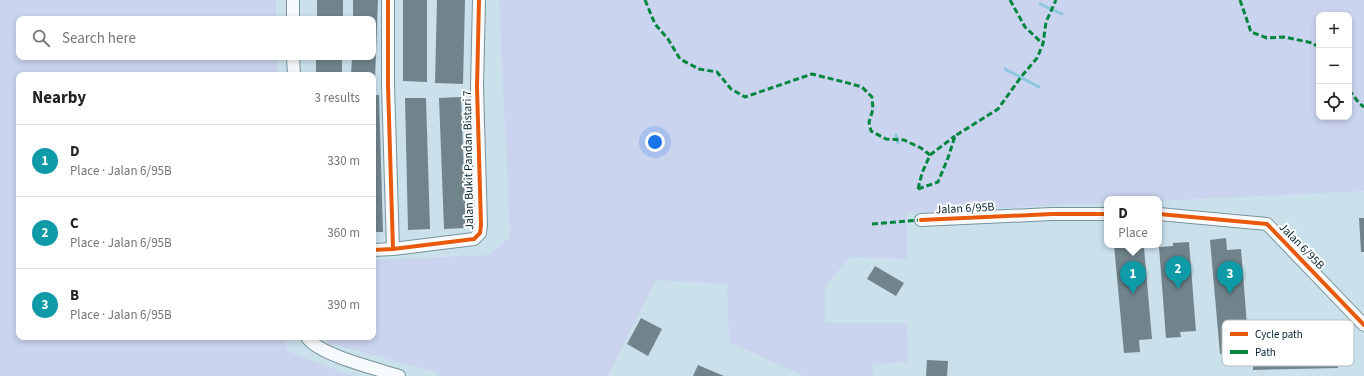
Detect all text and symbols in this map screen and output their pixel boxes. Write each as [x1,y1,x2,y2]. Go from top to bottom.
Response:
map controls [1316,12,1352,120]
button: + [1316,12,1352,48]
search box [16,16,376,60]
icon: search [30,27,52,49]
text: Search here [62,28,136,49]
button: − [1316,48,1352,84]
button: locate [1316,84,1352,120]
text: Nearby [32,86,86,110]
text: 3 results [315,89,360,107]
street label: Jalan Bukit Pandan Bistari 7 [459,90,478,230]
your location [645,132,665,152]
text: D [70,141,80,162]
text: 1 [42,152,48,170]
text: 330 m [327,152,360,170]
text: Place · Jalan 6/95B [70,162,172,180]
popup [1104,196,1162,248]
street label: Jalan 6/95B [935,198,995,219]
text: D [1118,203,1128,224]
text: C [70,213,79,234]
street label: Jalan 6/95B [1275,219,1328,273]
text: 2 [42,224,48,242]
text: 360 m [327,224,360,242]
text: Place [1118,224,1148,242]
text: Place · Jalan 6/95B [70,234,172,252]
pin: 2 [1165,256,1191,289]
pin: 1 [1120,261,1146,294]
pin: 3 [1217,261,1243,294]
text: B [70,285,79,306]
text: 3 [42,296,48,314]
text: 390 m [327,296,360,314]
text: Place · Jalan 6/95B [70,306,172,324]
legend [1222,320,1354,366]
text: Cycle path [1255,327,1303,342]
text: Path [1255,345,1276,360]

